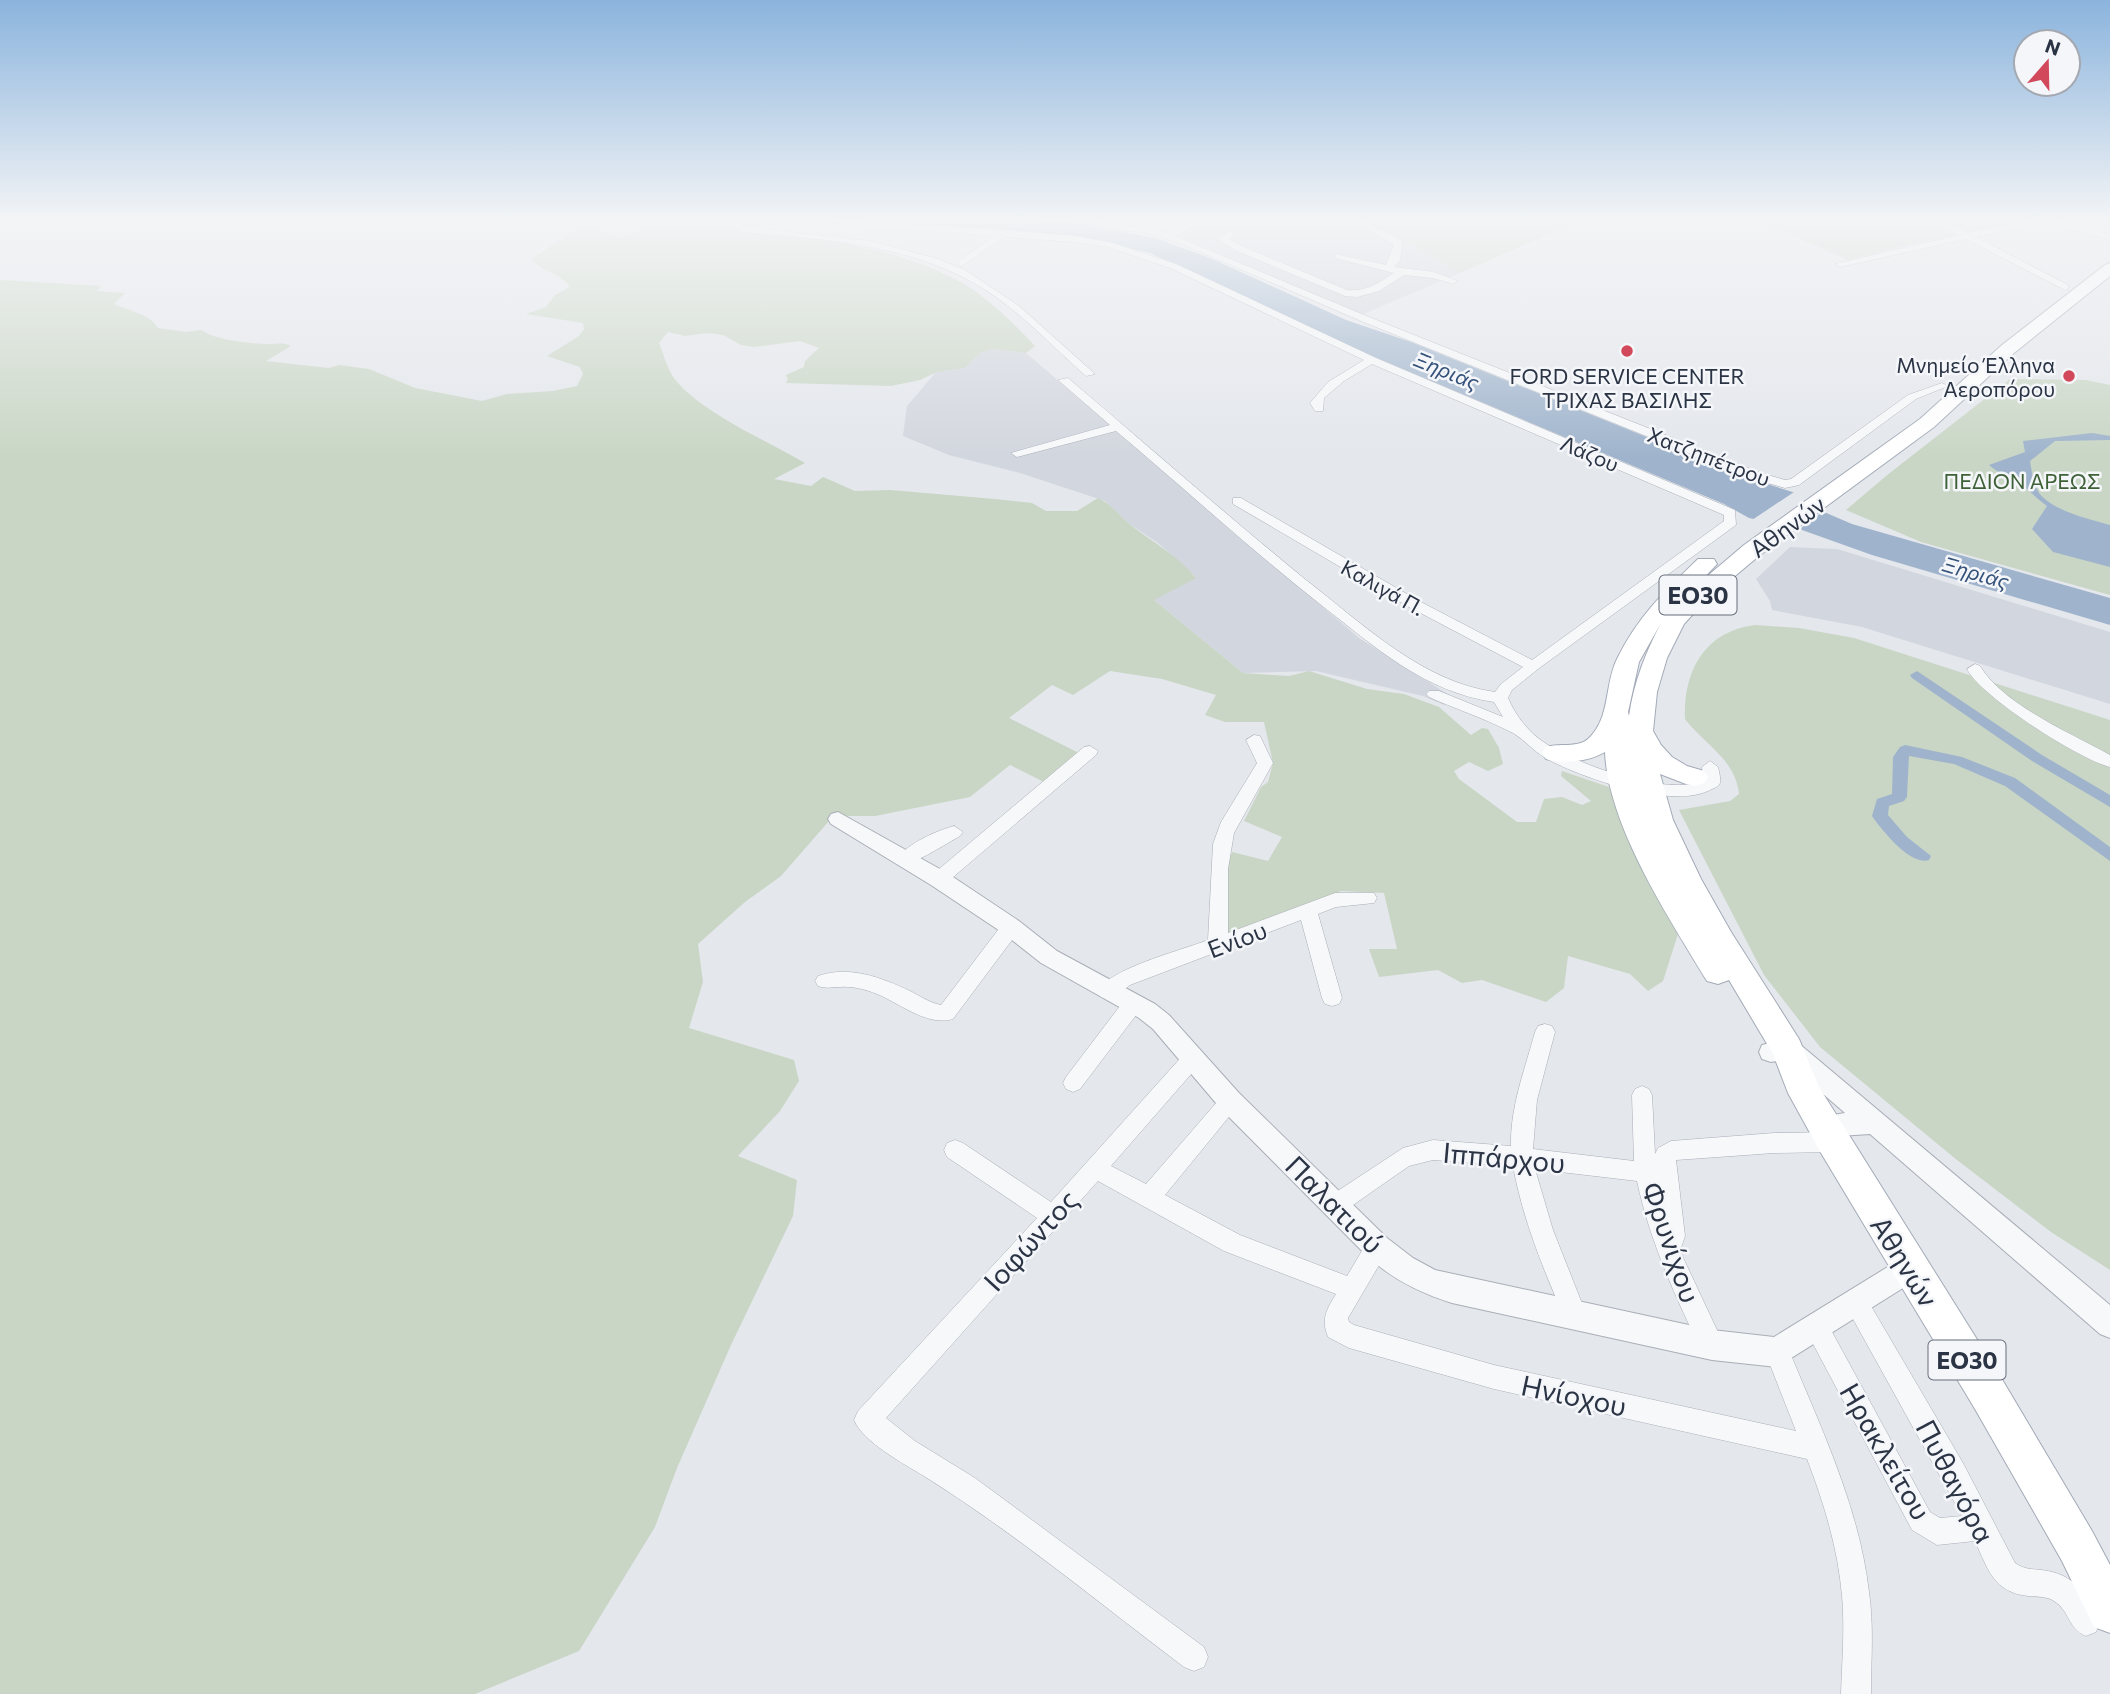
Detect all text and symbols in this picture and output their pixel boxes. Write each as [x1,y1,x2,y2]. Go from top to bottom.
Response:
north arrow [2012,28,2082,98]
text: N [2042,33,2064,60]
marker: FORD SERVICE CENTER ΤΡΙΧΑΣ ΒΑΣΙΛΗΣ [1619,343,1635,359]
water label: Ξηριάς [1410,345,1484,394]
place label: Μνημείο Έλληνα Αεροπόρου [1896,352,2055,401]
place label: FORD SERVICE CENTER ΤΡΙΧΑΣ ΒΑΣΙΛΗΣ [1509,363,1745,412]
marker: Μνημείο Έλληνα Αεροπόρου [2061,368,2077,384]
street label: Χατζηπέτρου [1644,421,1774,491]
street label: Λάζου [1557,430,1623,476]
park label: ΠΕΔΙΟΝ ΑΡΕΩΣ [1944,468,2100,493]
street label: Αθηνών [1744,489,1830,563]
water label: Ξηριάς [1939,550,2013,594]
street label: Καλιγά Π. [1337,554,1429,620]
road number: ΕΟ30 [1660,576,1736,614]
street label: Ενίου [1203,915,1271,963]
street label: Ιππάρχου [1441,1135,1567,1179]
street label: Παλατιού [1279,1148,1391,1260]
street label: Φρυνίχου [1636,1177,1708,1307]
street label: Ιοφώντος [976,1183,1084,1297]
street label: Αθηνών [1864,1209,1946,1313]
road number: ΕΟ30 [1928,1340,2006,1380]
street label: Ηνίοχου [1518,1367,1630,1423]
street label: Ηρακλείτου [1833,1377,1939,1525]
street label: Πυθαγόρα [1909,1414,2003,1548]

